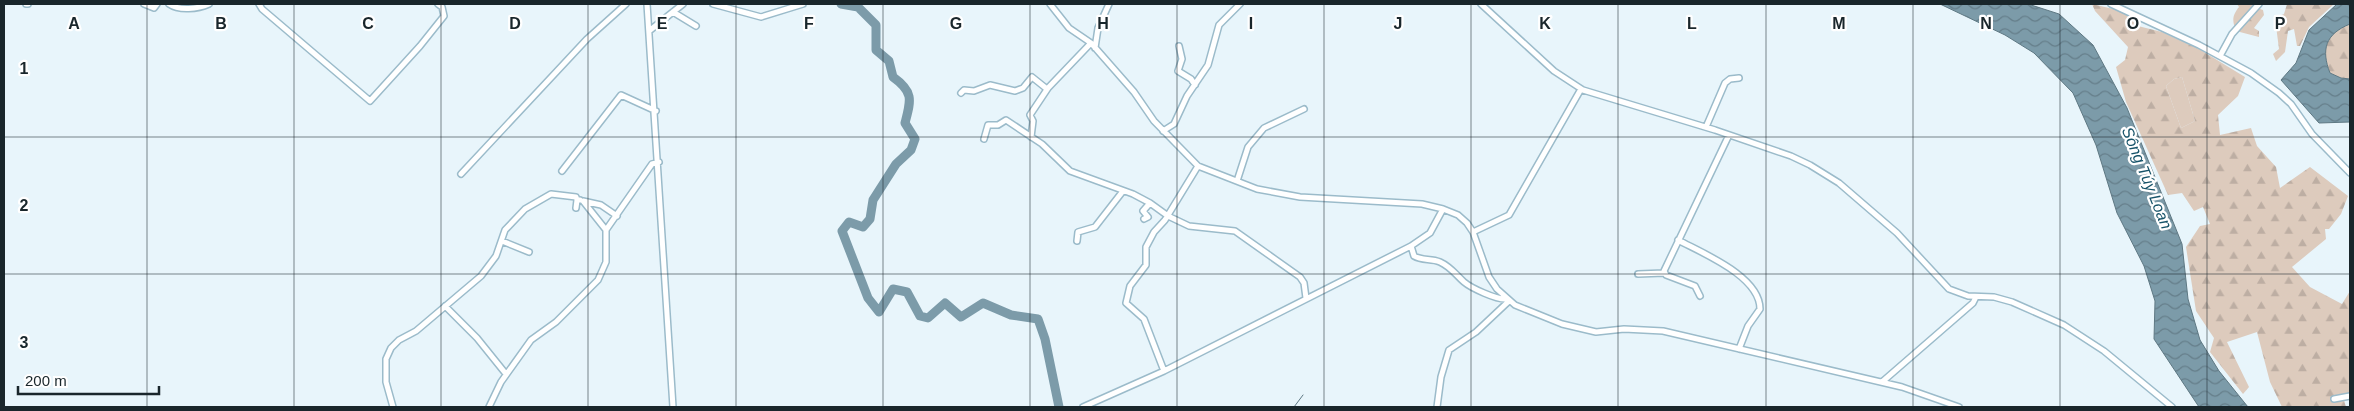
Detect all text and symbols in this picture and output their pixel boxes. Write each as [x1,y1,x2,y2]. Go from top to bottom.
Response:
text: A [68,15,80,32]
text: B [215,15,227,32]
text: C [362,15,374,32]
text: D [509,15,521,32]
text: E [657,15,668,32]
text: F [804,15,814,32]
text: G [950,15,962,32]
text: H [1097,15,1109,32]
text: I [1249,15,1253,32]
text: J [1394,15,1402,32]
text: K [1539,15,1551,32]
text: L [1687,15,1697,32]
text: M [1832,15,1846,32]
text: N [1980,15,1992,32]
text: O [2127,15,2139,32]
text: P [2275,15,2286,32]
text: 1 [20,60,29,77]
water label: Sông Túy Loan [2119,125,2175,232]
text: 2 [20,197,29,214]
text: 3 [20,334,29,351]
scale bar [18,364,159,396]
text: 200 m [25,372,67,389]

